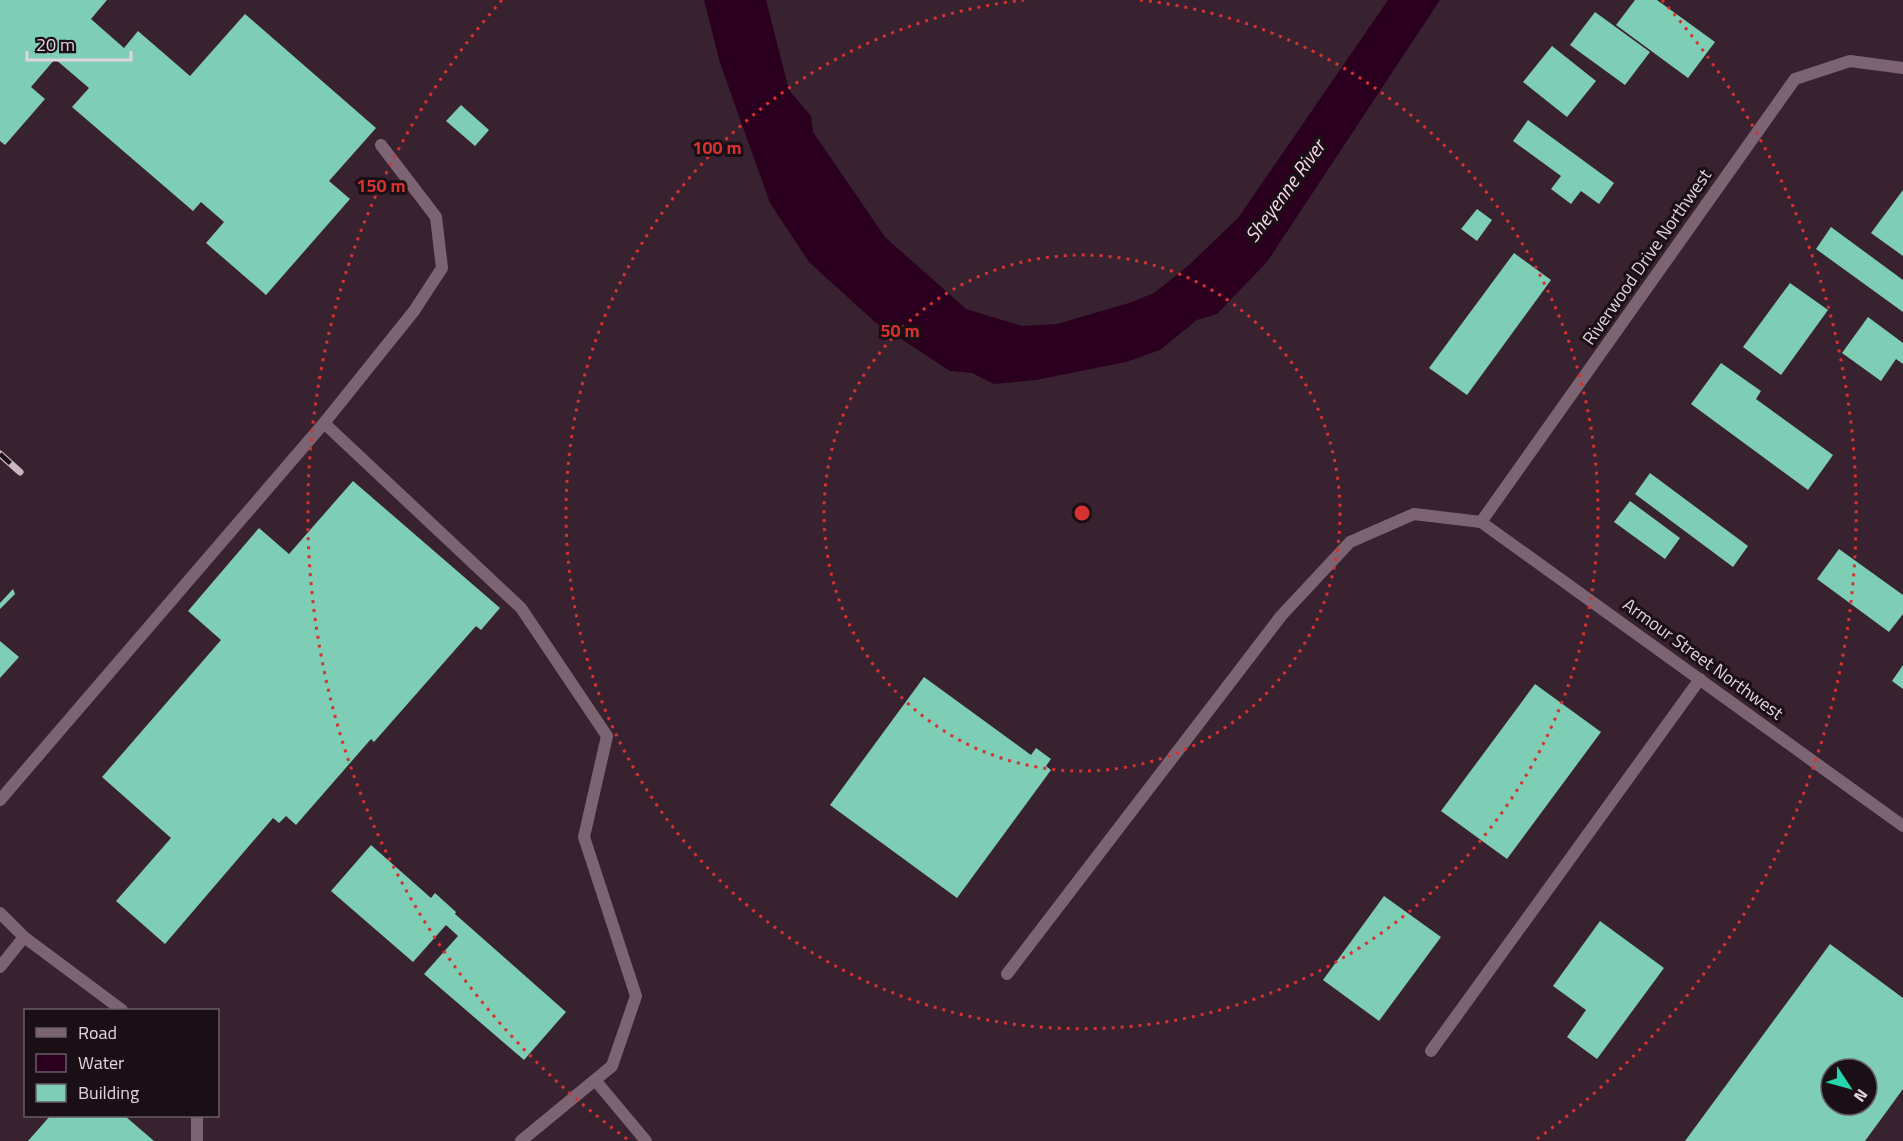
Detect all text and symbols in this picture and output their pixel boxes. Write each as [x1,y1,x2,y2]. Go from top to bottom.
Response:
scale bar [27,24,130,62]
text: 20 m [36,31,75,58]
water label: Sheyenne River [1237,131,1334,249]
text: 100 m [692,134,742,161]
street label: Riverwood Drive Northwest [1575,163,1718,350]
text: 150 m [356,172,406,199]
text: 50 m [880,317,920,344]
centre of rings [1072,503,1092,523]
street label: Armour Street Northwest [1617,591,1790,727]
legend [24,1009,219,1117]
text: Road [78,1019,117,1046]
text: Water [78,1049,124,1076]
north arrow [1819,1057,1879,1117]
text: Building [78,1079,139,1106]
text: N [1848,1084,1874,1107]

